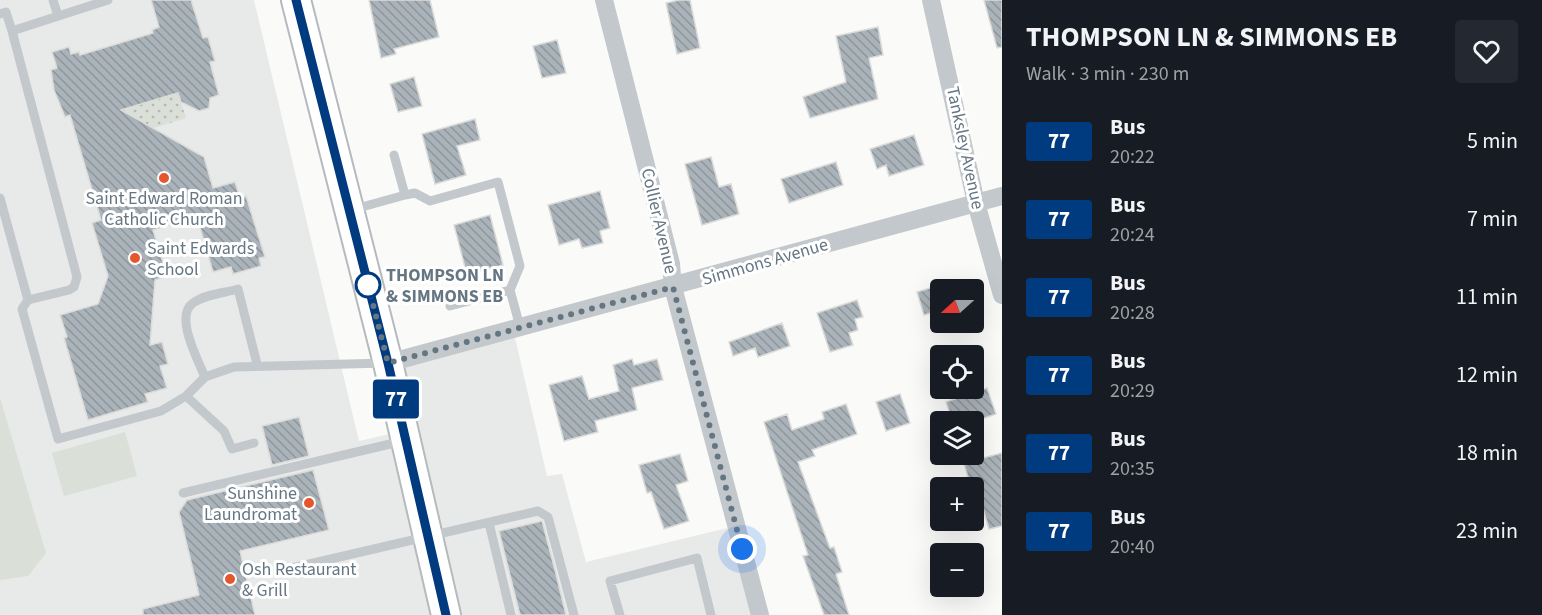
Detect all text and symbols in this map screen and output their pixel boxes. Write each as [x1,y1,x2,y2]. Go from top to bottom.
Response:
text: THOMPSON LN & SIMMONS EB [1026,17,1397,57]
button: heart [1455,20,1518,83]
text: Walk · 3 min · 230 m [1026,60,1189,88]
street label: Tanksley Avenue [940,84,990,212]
text: Bus [1110,111,1146,143]
text: 5 min [1467,125,1518,157]
text: 77 [1048,126,1070,156]
text: 20:22 [1110,143,1155,171]
street label: Collier Avenue [635,166,683,276]
marker: Saint Edward Roman Catholic Church [157,171,171,185]
place label: Saint Edward Roman Catholic Church [85,186,243,232]
text: Bus [1110,189,1146,221]
text: 7 min [1467,203,1518,235]
text: 77 [1048,204,1070,234]
text: 20:24 [1110,221,1155,249]
street label: Simmons Avenue [699,232,831,292]
place label: Saint Edwards School [147,236,254,282]
marker: Saint Edwards School [128,251,142,265]
place label: THOMPSON LN & SIMMONS EB [386,263,504,309]
text: Bus [1110,267,1146,299]
marker: THOMPSON LN & SIMMONS EB [355,272,381,298]
north arrow [930,279,984,333]
map controls [930,279,984,597]
text: 11 min [1456,281,1518,313]
text: 77 [1048,282,1070,312]
text: 20:28 [1110,299,1155,327]
button: locate [930,345,984,399]
text: Bus [1110,345,1146,377]
text: 12 min [1456,359,1518,391]
text: 77 [1048,360,1070,390]
text: 20:29 [1110,377,1155,405]
line badge: 77 [369,380,423,418]
text: 77 [385,384,407,414]
button: layers [930,411,984,465]
text: Bus [1110,423,1146,455]
text: 18 min [1456,437,1518,469]
text: 77 [1048,438,1070,468]
text: 20:35 [1110,455,1155,483]
button: + [930,477,984,531]
place label: Sunshine Laundromat [204,481,297,527]
marker: Sunshine Laundromat [302,496,316,510]
text: Bus [1110,501,1146,533]
text: 23 min [1456,515,1518,547]
text: 77 [1048,516,1070,546]
text: 20:40 [1110,533,1155,561]
your location [727,534,757,564]
button: − [930,543,984,597]
place label: Osh Restaurant & Grill [242,557,356,603]
marker: Osh Restaurant & Grill [223,572,237,586]

